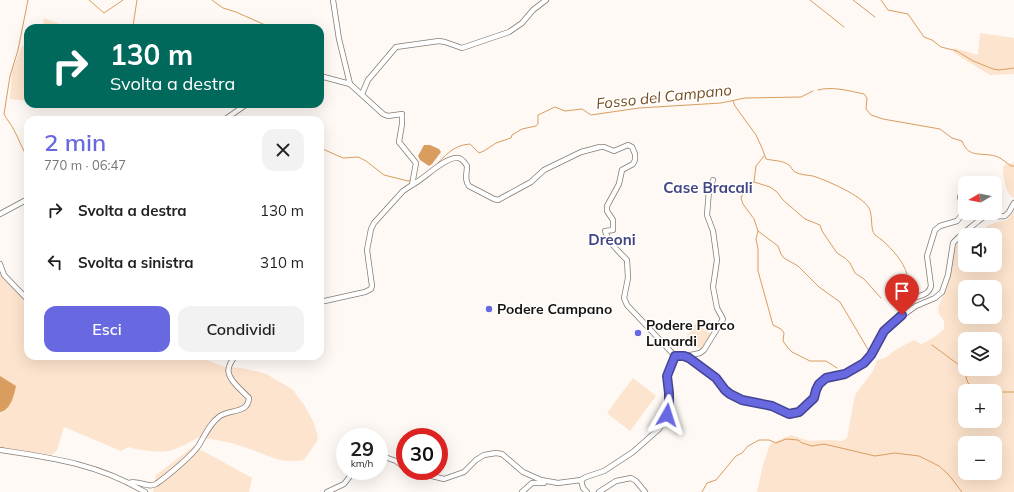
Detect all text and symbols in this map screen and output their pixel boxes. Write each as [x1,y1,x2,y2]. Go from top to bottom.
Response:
text: 130 m [110,37,193,72]
icon: right [44,40,96,92]
text: Svolta a destra [110,72,235,95]
water label: Fosso del Campano [595,80,733,113]
text: 2 min [44,127,106,157]
button: close [262,129,304,171]
text: 770 m · 06:47 [44,157,126,173]
north arrow [958,176,1002,220]
map controls [958,176,1002,480]
district label: Case Bracali [663,178,753,197]
icon: right [44,199,66,221]
text: Svolta a destra [78,201,187,220]
text: 130 m [260,201,304,220]
button: sound [958,228,1002,272]
district label: Dreoni [588,230,636,249]
icon: left [44,251,66,273]
text: Svolta a sinistra [78,253,194,272]
text: 310 m [260,253,304,272]
pin [885,274,919,315]
icon: arrive [891,280,913,302]
button: search [958,280,1002,324]
place label: Podere Campano [497,300,612,318]
marker: Podere Campano [484,304,494,314]
button: Esci [44,306,170,352]
button: Condividi [178,306,304,352]
place label: Podere Parco Lunardi [646,316,735,350]
marker: Podere Parco Lunardi [633,328,643,338]
button: layers [958,332,1002,376]
button: + [958,384,1002,428]
position arrow [646,394,688,436]
speed limit sign: 30 [396,428,448,480]
text: 29 [350,436,374,461]
button: − [958,436,1002,480]
text: km/h [351,457,373,470]

